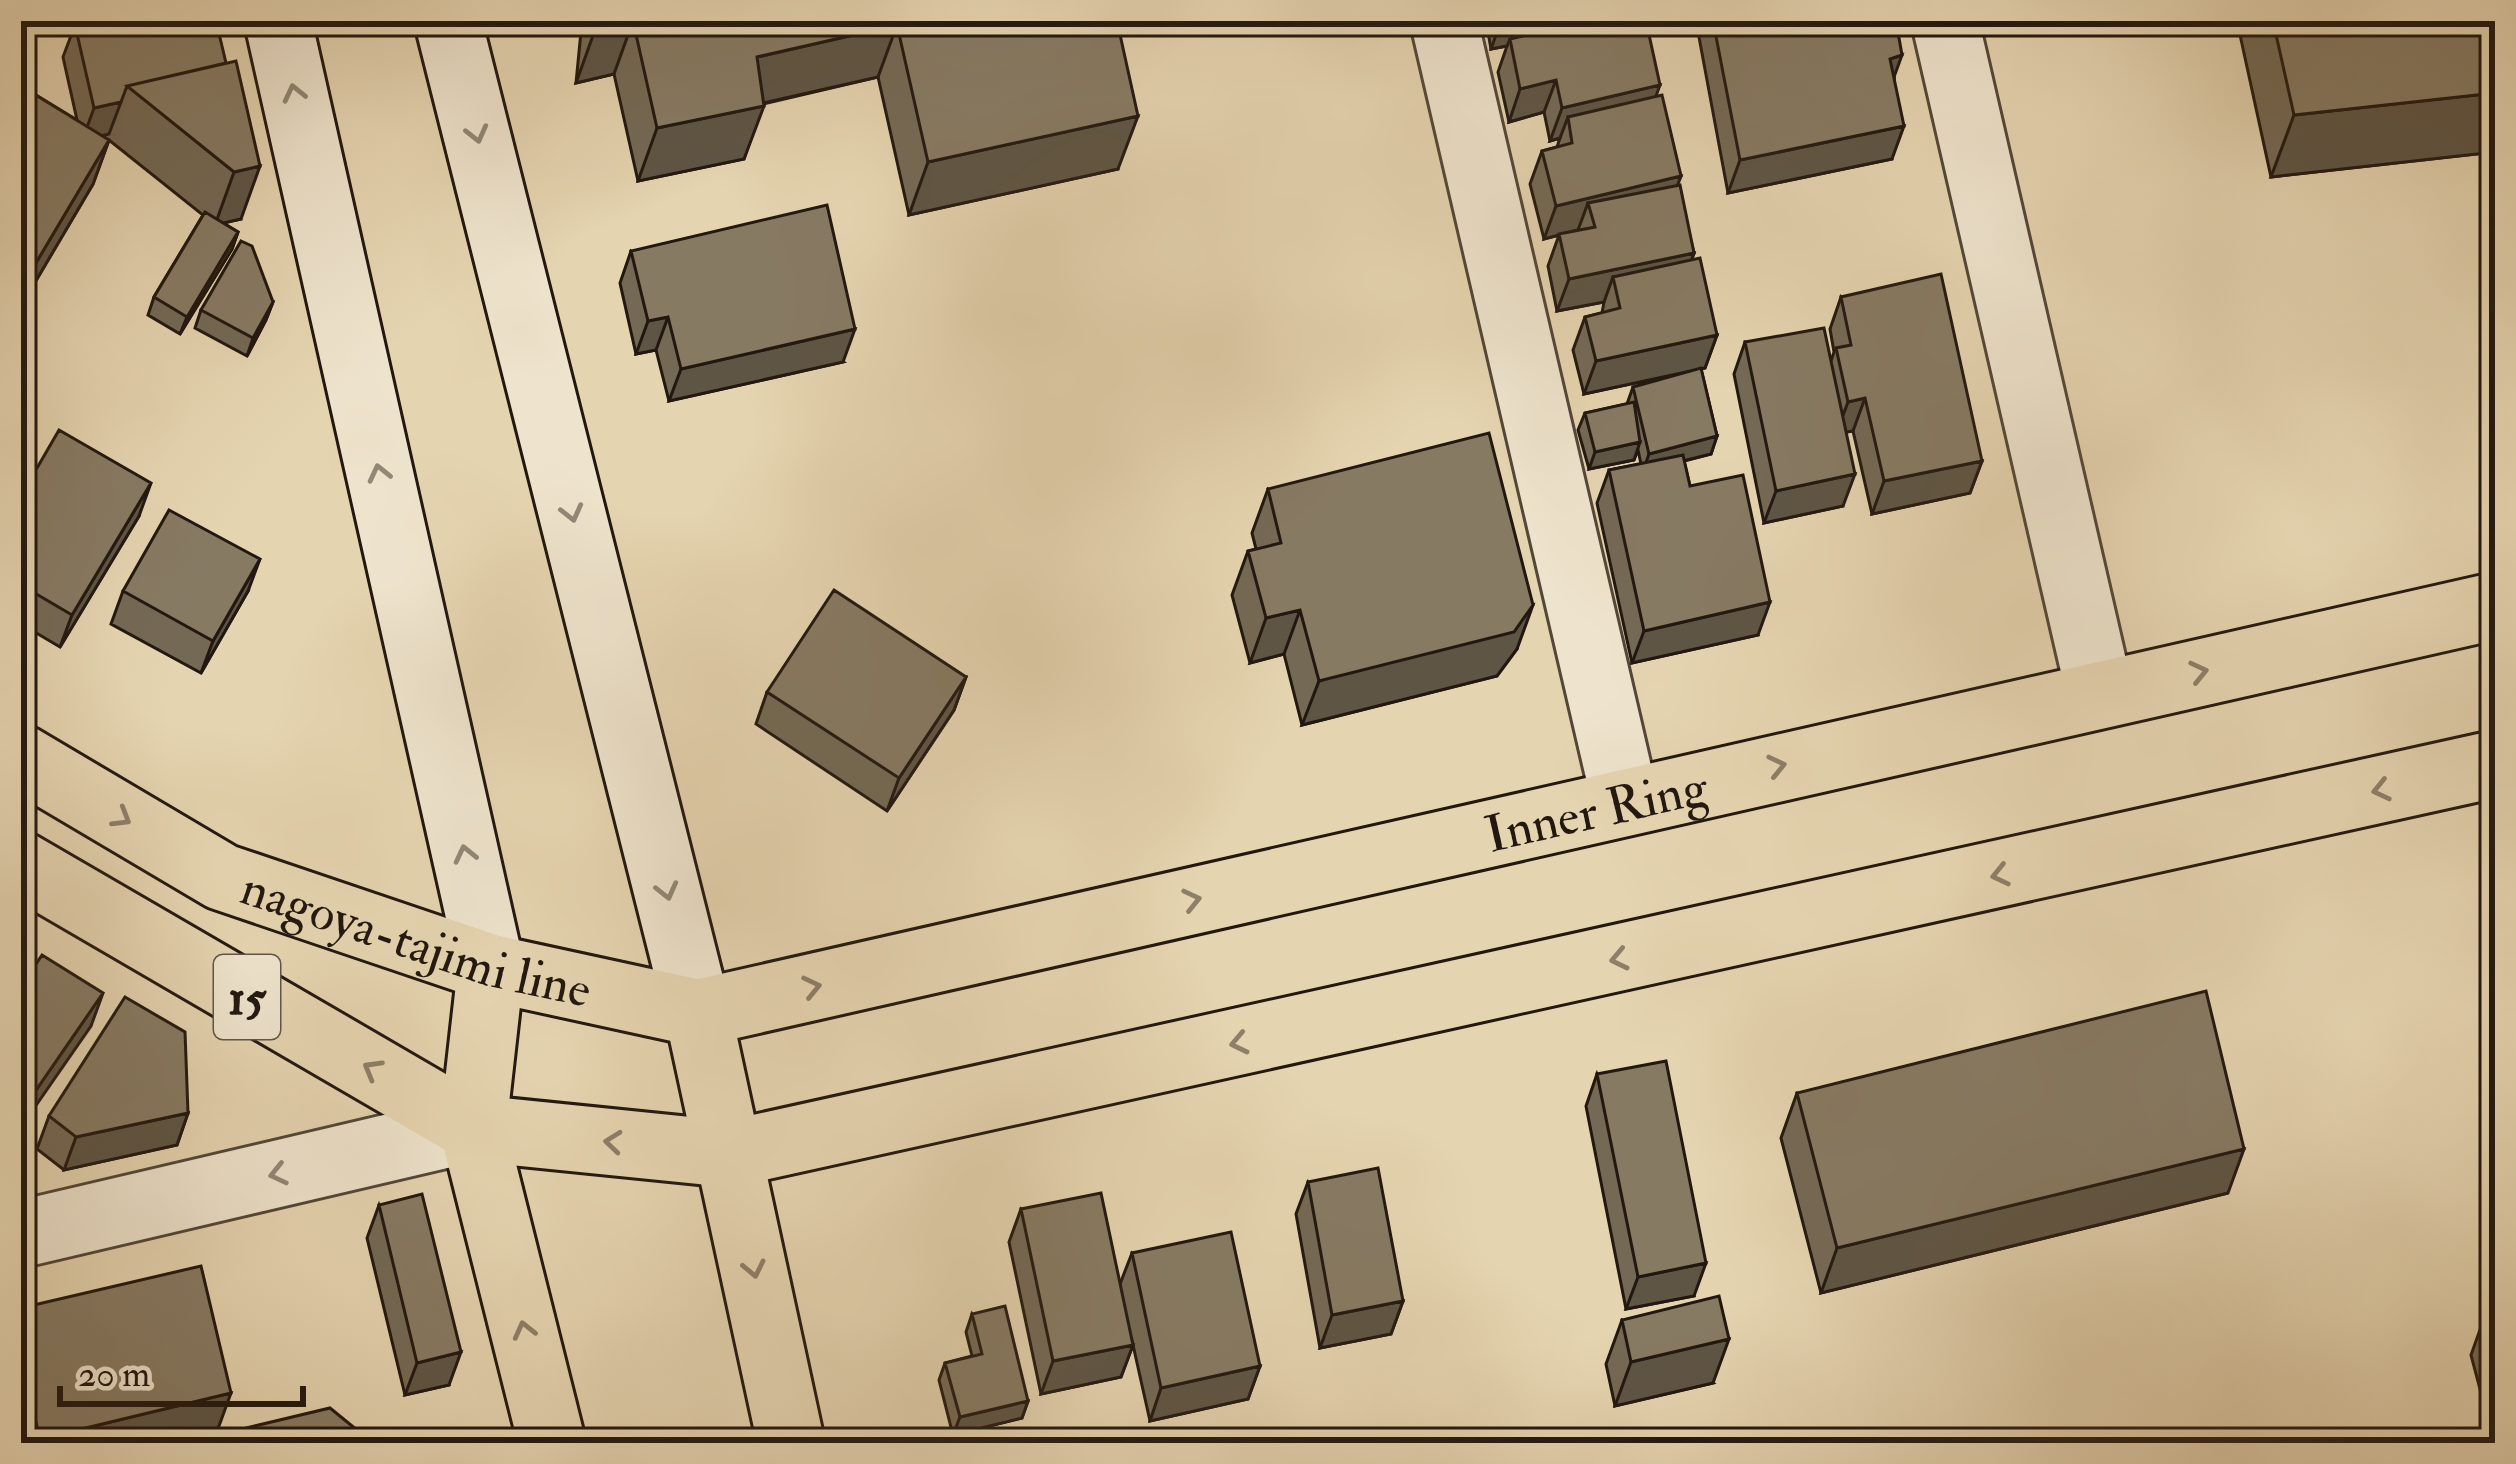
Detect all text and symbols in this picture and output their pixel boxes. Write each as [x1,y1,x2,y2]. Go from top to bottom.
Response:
one-way arrow [282,83,307,103]
one-way arrow [462,124,487,144]
one-way arrow [368,464,393,484]
one-way arrow [558,502,583,522]
one-way arrow [2188,661,2208,686]
street label: Inner Ring [1479,755,1714,868]
one-way arrow [1767,755,1787,780]
one-way arrow [2371,776,2391,801]
one-way arrow [109,803,131,826]
one-way arrow [454,844,479,864]
street label: nagoya-tajimi line [233,856,597,1023]
one-way arrow [1991,861,2011,886]
one-way arrow [653,880,678,900]
one-way arrow [1181,888,1202,913]
one-way arrow [1610,946,1630,971]
road number: 15 [214,955,280,1039]
one-way arrow [801,976,821,1001]
one-way arrow [1229,1030,1249,1055]
one-way arrow [363,1061,385,1084]
one-way arrow [603,1130,622,1155]
one-way arrow [268,1160,288,1185]
one-way arrow [740,1258,765,1278]
one-way arrow [513,1320,538,1340]
scale bar [60,1332,303,1406]
text: 20 m [78,1352,150,1397]

